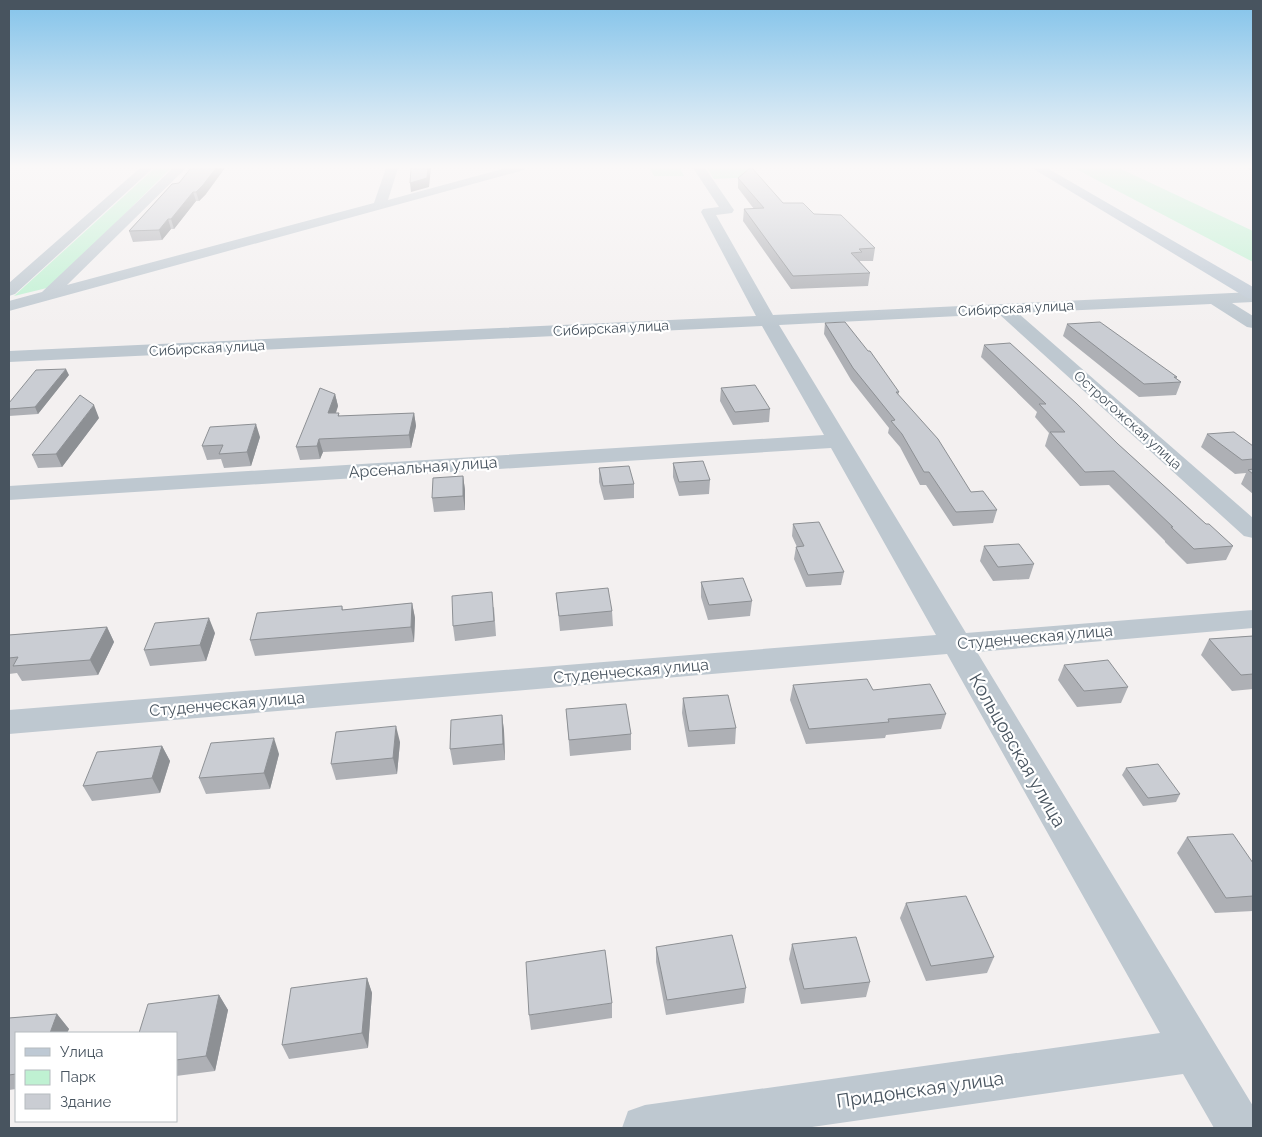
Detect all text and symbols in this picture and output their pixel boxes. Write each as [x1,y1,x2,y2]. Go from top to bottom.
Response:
street label: Сибирская улица [958,297,1074,319]
street label: Сибирская улица [553,317,669,339]
street label: Сибирская улица [149,337,265,359]
street label: Острогожская улица [1071,367,1185,473]
street label: Арсенальная улица [348,452,498,482]
street label: Студенческая улица [957,621,1113,653]
street label: Студенческая улица [553,655,709,687]
street label: Кольцовская улица [965,669,1071,831]
street label: Студенческая улица [149,688,305,720]
legend [15,1032,178,1122]
text: Улица [60,1043,104,1061]
street label: Придонская улица [835,1066,1005,1112]
text: Парк [60,1068,96,1086]
text: Здание [60,1093,112,1111]

